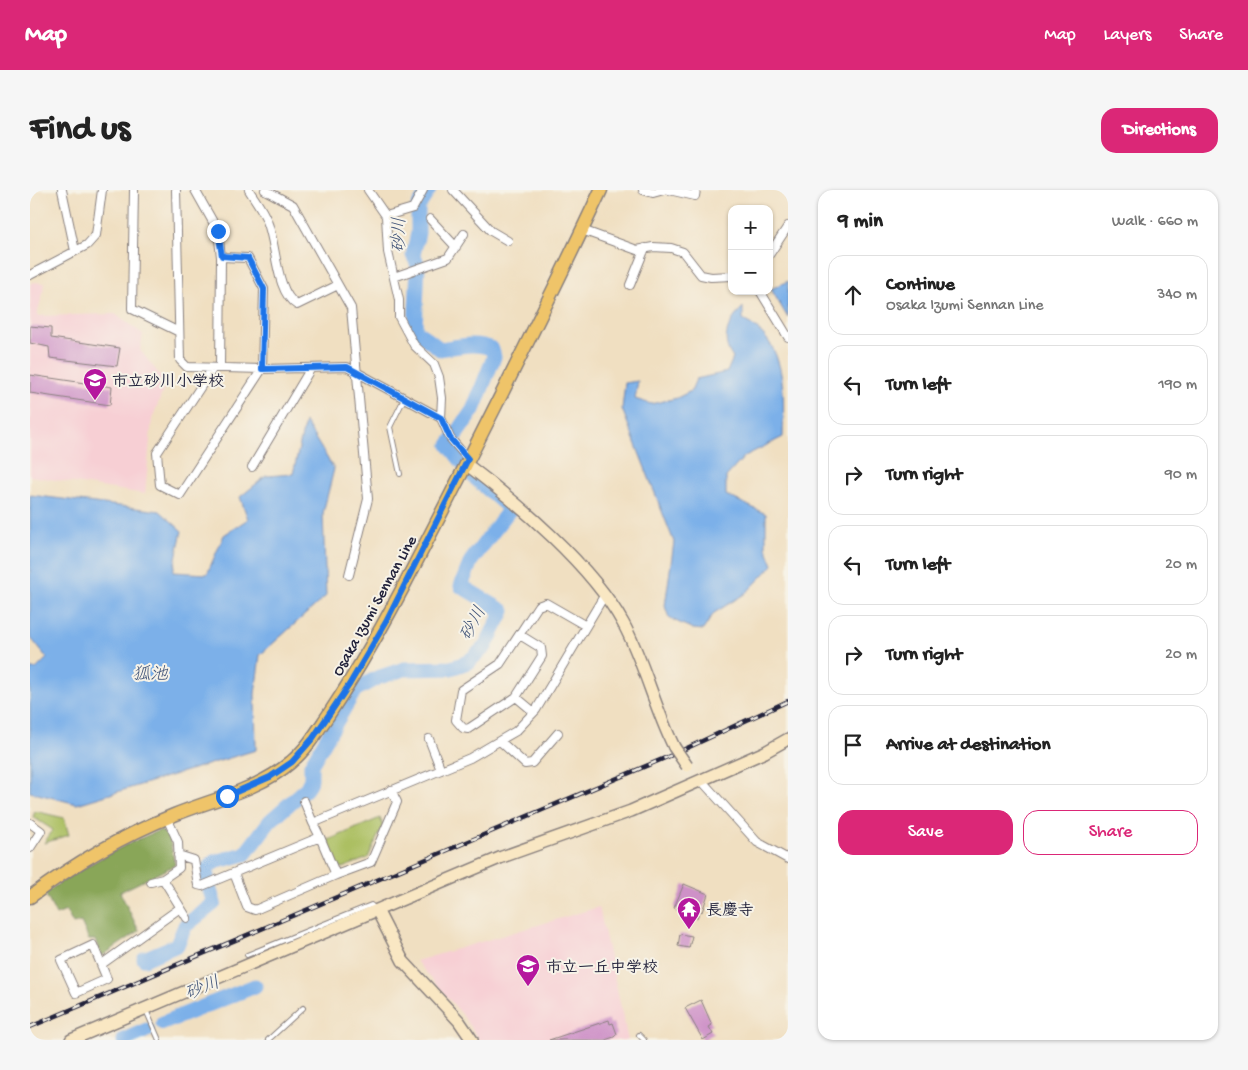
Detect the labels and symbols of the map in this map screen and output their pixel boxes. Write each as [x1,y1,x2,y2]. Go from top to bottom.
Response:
water label: 砂川 [389,217,411,253]
route end [207,220,230,243]
school or university icon: 市立砂川小学校 [82,367,108,401]
place label: 市立砂川小学校 [112,372,224,393]
street label: Osaka Izumi Sennan Line [330,533,423,680]
water label: 砂川 [456,603,492,645]
water label: 狐池 [132,664,169,686]
route start [216,785,239,808]
temple icon: 長慶寺 [676,896,702,930]
place label: 長慶寺 [706,901,754,922]
school or university icon: 市立一丘中学校 [515,953,541,987]
place label: 市立一丘中学校 [546,958,658,979]
water label: 砂川 [182,972,224,1006]

